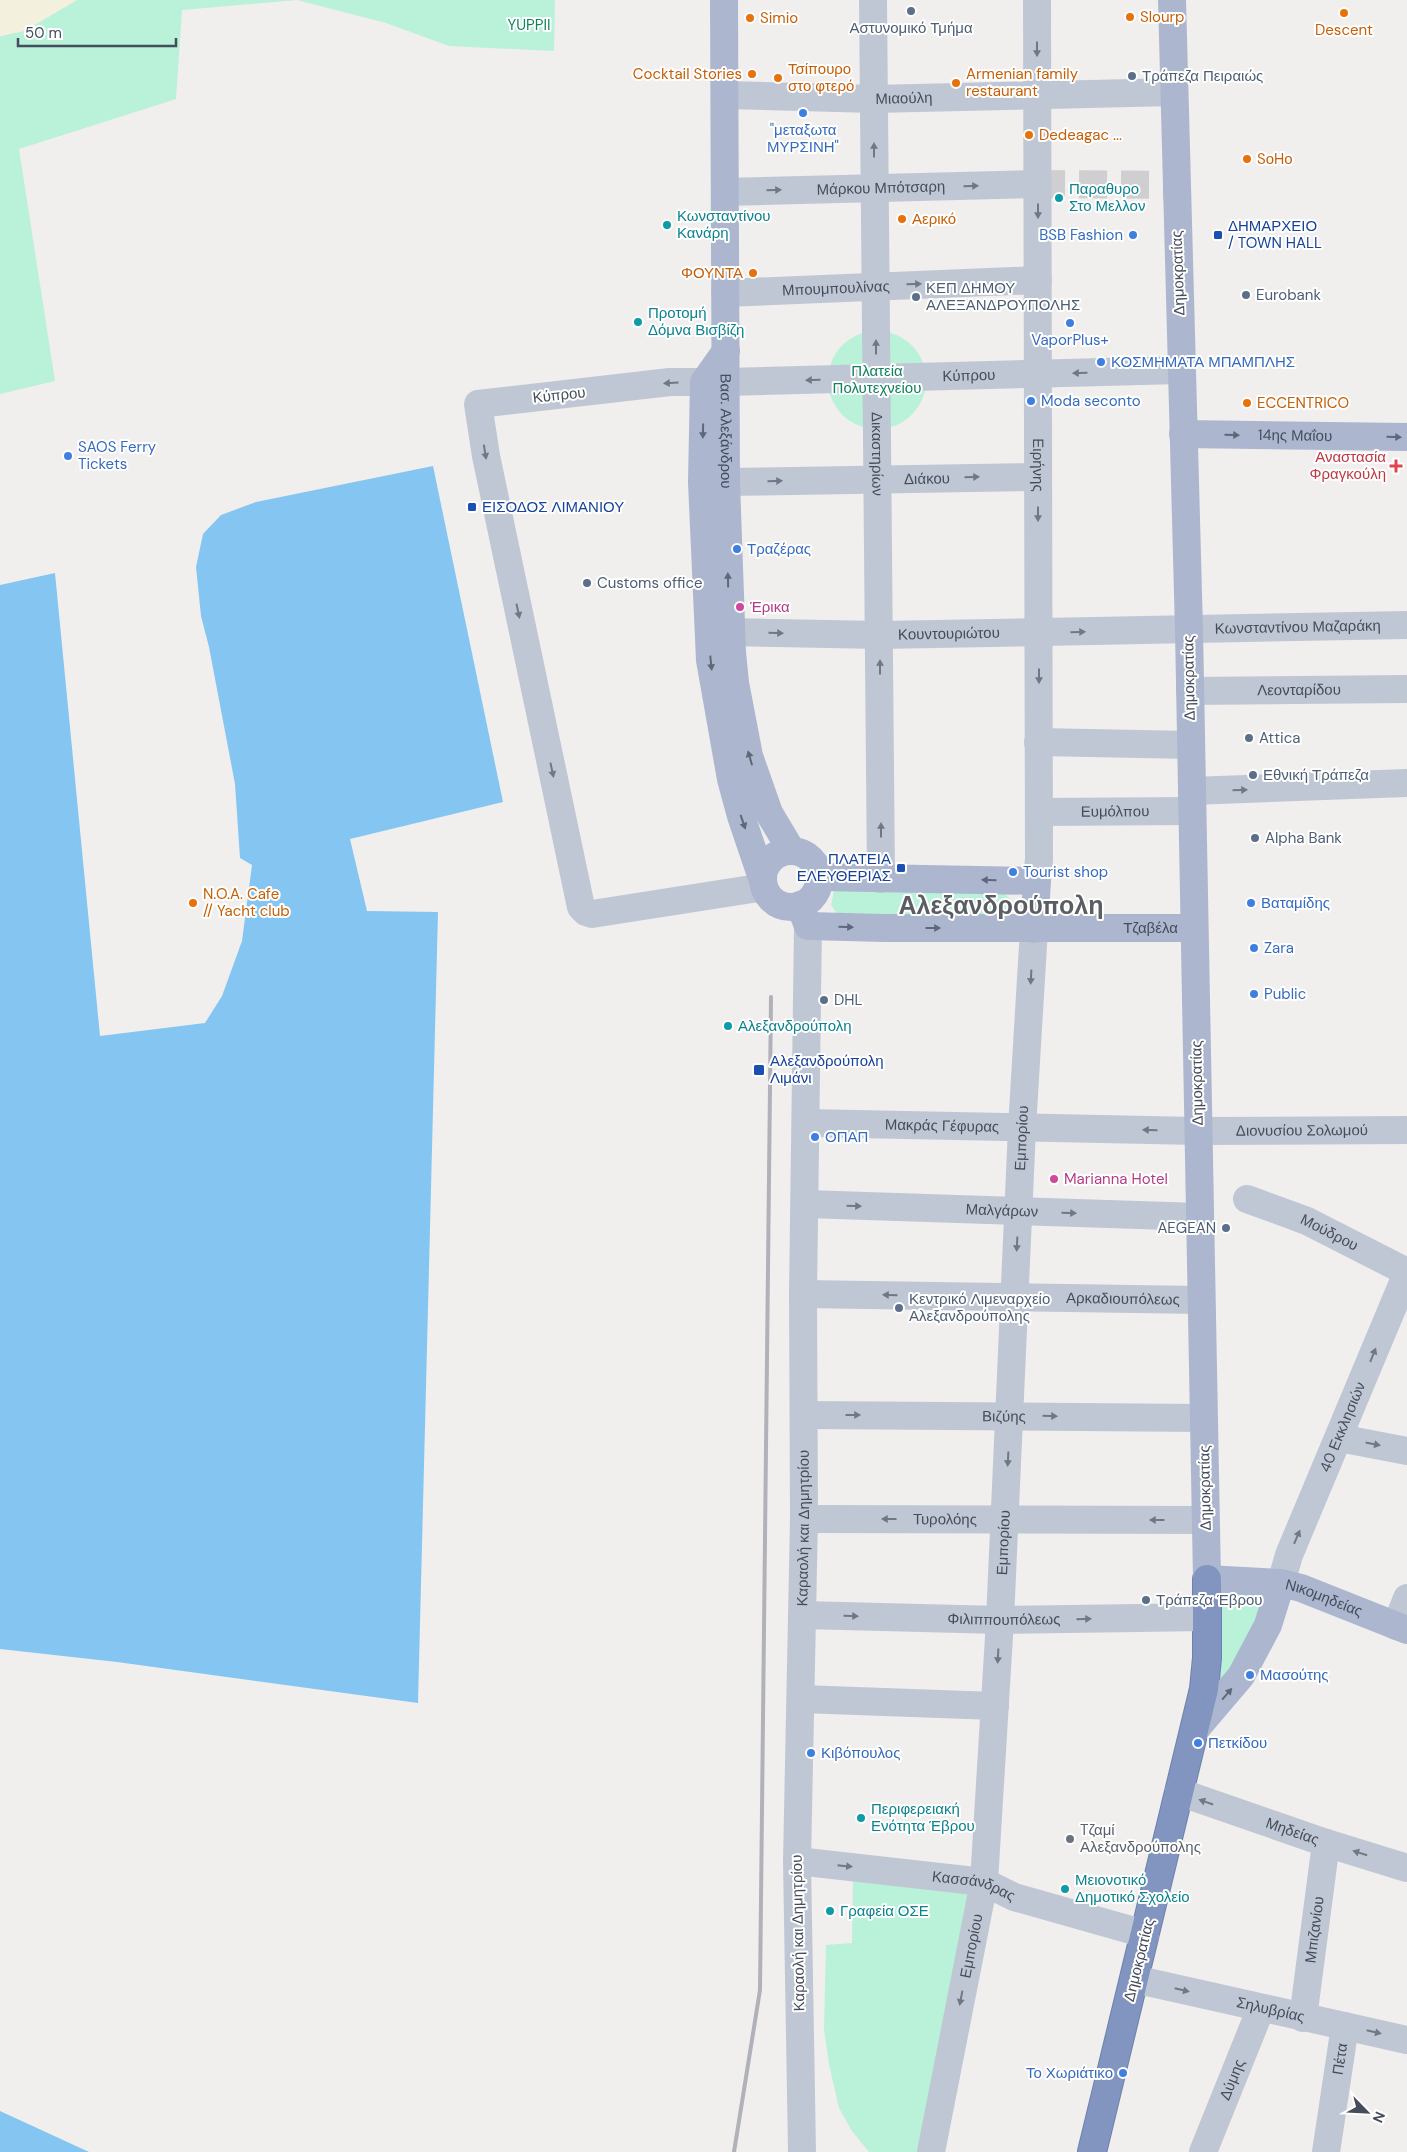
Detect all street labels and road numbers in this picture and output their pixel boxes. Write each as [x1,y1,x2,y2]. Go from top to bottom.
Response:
street label: Μιαούλη [875,88,933,109]
street label: Μάρκου Μπότσαρη [816,176,945,200]
street label: Δημοκρατίας [1167,230,1189,316]
street label: Μπουμπουλίνας [782,276,890,301]
street label: Κύπρου [942,365,996,386]
street label: Βασ. Αλεξάνδρου [716,373,736,489]
street label: Κύπρου [532,382,586,408]
street label: Δικαστηρίων [867,412,888,496]
street label: 14ης Μαΐου [1258,425,1332,446]
street label: Ειρήνης [1028,438,1048,492]
street label: Διάκου [904,468,950,489]
street label: Κωνσταντίνου Μαζαράκη [1215,615,1381,639]
street label: Κουντουριώτου [898,623,1000,645]
street label: Δημοκρατίας [1178,635,1200,721]
street label: Λεονταρίδου [1257,680,1341,700]
street label: Ευμόλπου [1081,801,1149,822]
street label: Τζαβέλα [1123,918,1178,938]
street label: Δημοκρατίας [1186,1040,1208,1126]
street label: Εμπορίου [1010,1105,1033,1171]
street label: Μακράς Γέφυρας [885,1115,999,1137]
street label: Διονυσίου Σολωμού [1236,1120,1368,1141]
street label: Μαλγάρων [965,1199,1039,1222]
street label: Μούδρου [1297,1209,1362,1256]
street label: Αρκαδιουπόλεως [1066,1288,1180,1310]
street label: 40 Εκκλησιών [1315,1379,1370,1475]
street label: Βιζύης [982,1406,1026,1427]
street label: Δημοκρατίας [1194,1445,1216,1531]
street label: Καραολή και Δημητρίου [792,1450,814,1607]
street label: Τυρολόης [913,1509,977,1529]
street label: Εμπορίου [992,1510,1015,1576]
street label: Νικομηδείας [1283,1574,1366,1621]
street label: Φιλιππουπόλεως [947,1609,1061,1630]
street label: Μηδείας [1263,1813,1322,1850]
street label: Καραολή και Δημητρίου [787,1855,809,2011]
street label: Κασσάνδρας [931,1866,1019,1906]
street label: Μπιζανίου [1300,1895,1329,1964]
street label: Εμπορίου [955,1912,988,1980]
street label: Δημοκρατίας [1119,1916,1159,2004]
street label: Σηλυβρίας [1235,1992,1307,2027]
street label: Πέτα [1328,2041,1352,2076]
street label: Δύμης [1215,2056,1249,2103]

